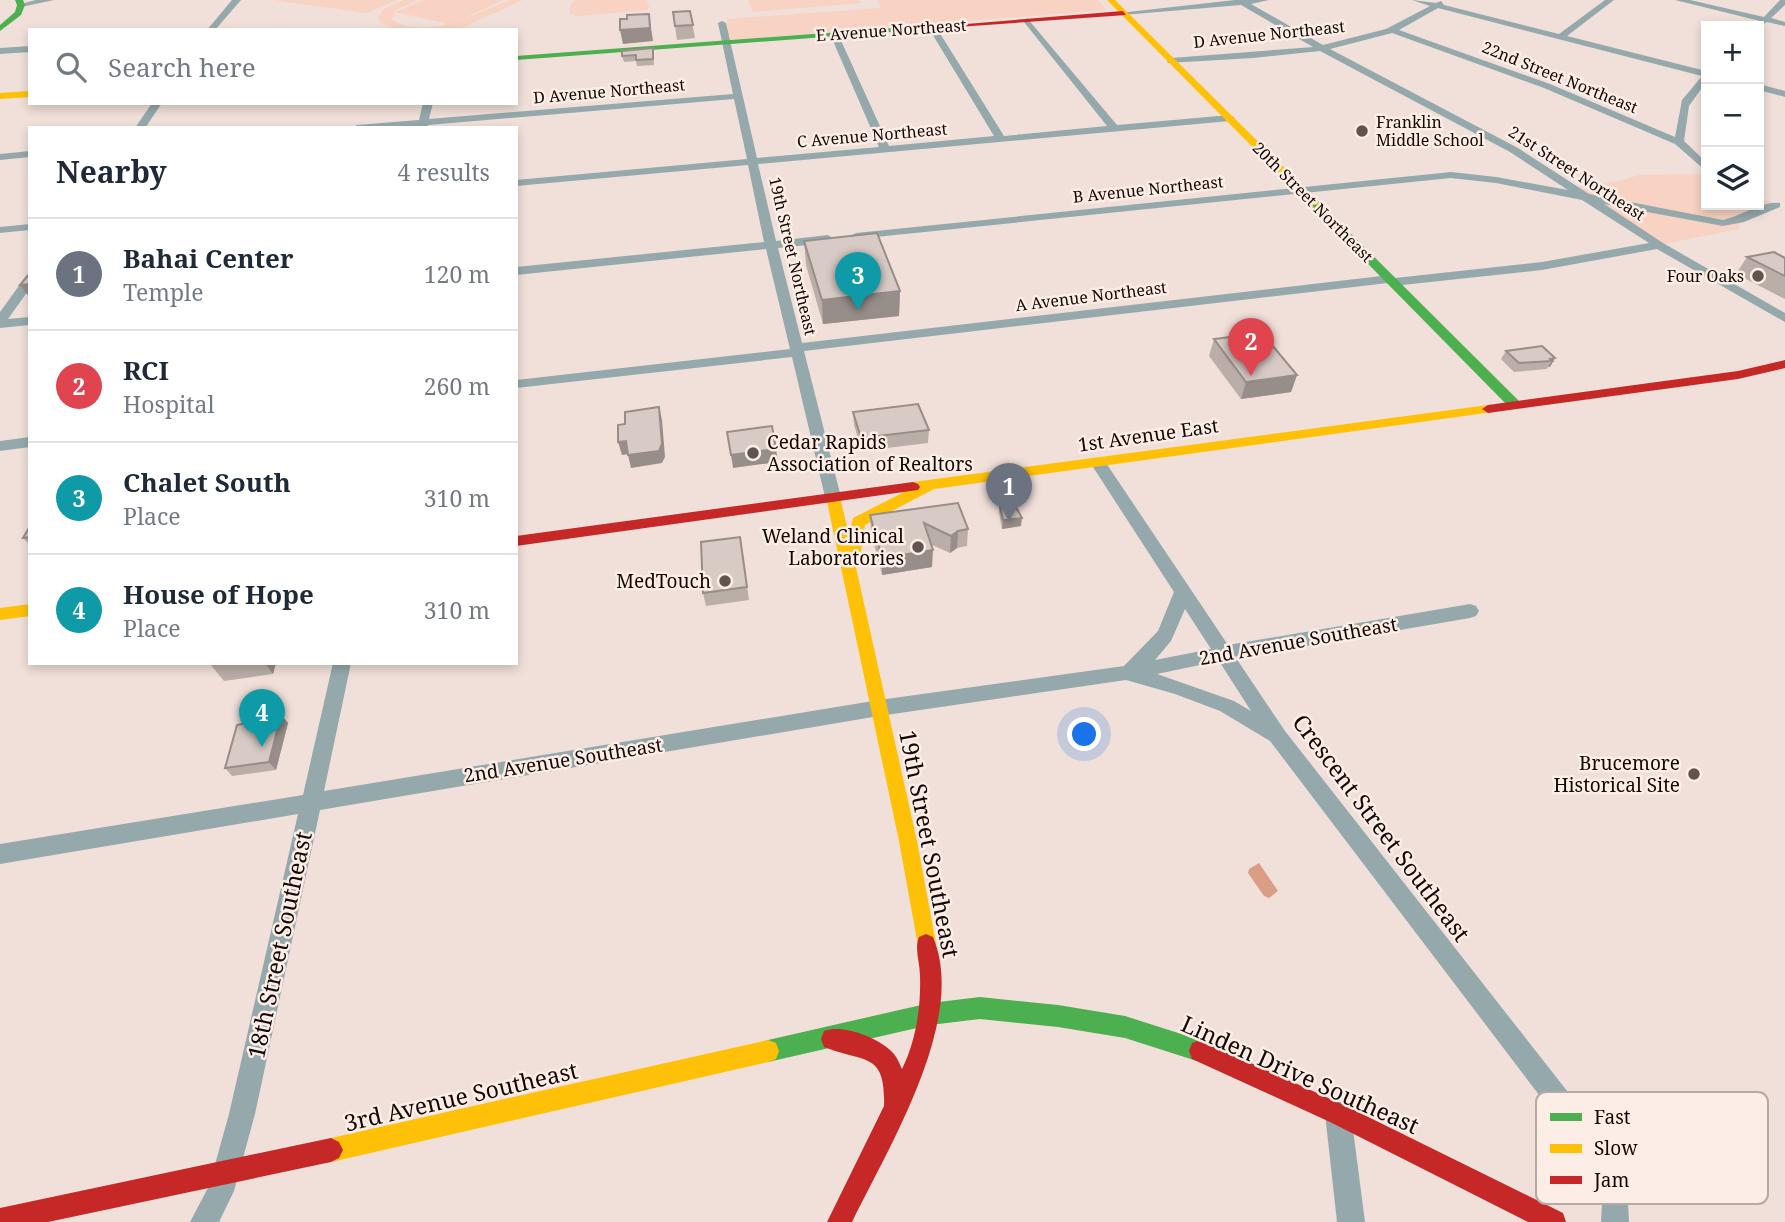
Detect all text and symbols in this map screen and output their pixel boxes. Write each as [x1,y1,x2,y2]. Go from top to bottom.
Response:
street label: E Avenue Northeast [815,14,967,46]
street label: D Avenue Northeast [1192,15,1346,53]
map controls [1701,21,1764,210]
button: + [1701,21,1764,84]
search box [28,28,518,105]
street label: 22nd Street Northeast [1479,36,1641,118]
icon: search [52,48,90,86]
text: Search here [108,49,256,85]
street label: D Avenue Northeast [532,73,686,109]
button: − [1701,84,1764,147]
place label: Franklin Middle School [1376,111,1484,151]
street label: C Avenue Northeast [796,117,948,153]
street label: 21st Street Northeast [1504,121,1650,226]
marker: Franklin Middle School [1354,123,1370,139]
street label: 20th Street Northeast [1248,137,1378,267]
button: layers [1701,147,1764,210]
text: Nearby [56,151,167,192]
text: 4 results [397,156,490,188]
street label: B Avenue Northeast [1072,170,1225,208]
street label: 19th Street Northeast [764,175,822,338]
text: Bahai Center [123,240,294,276]
pin: 3 [835,252,881,310]
text: 1 [73,258,86,290]
text: 120 m [424,258,490,290]
place label: Four Oaks [1667,265,1744,287]
marker: Four Oaks [1750,268,1766,284]
text: Temple [123,276,204,308]
street label: A Avenue Northeast [1014,276,1168,316]
pin: 2 [1228,318,1274,376]
text: RCI [123,352,169,388]
text: 2 [73,370,86,402]
text: 260 m [424,370,490,402]
text: Hospital [123,388,215,420]
street label: 1st Avenue East [1076,412,1220,458]
place label: Cedar Rapids Association of Realtors [767,429,973,477]
marker: Cedar Rapids Association of Realtors [745,445,761,461]
pin: 1 [986,463,1032,521]
text: Chalet South [123,464,291,500]
text: 3 [73,482,86,514]
text: 310 m [424,482,490,514]
text: Place [123,500,181,532]
place label: Weland Clinical Laboratories [762,523,904,571]
marker: Weland Clinical Laboratories [910,539,926,555]
place label: MedTouch [616,568,711,594]
marker: MedTouch [717,573,733,589]
text: House of Hope [123,576,314,612]
text: 4 [73,594,86,626]
text: 310 m [424,594,490,626]
street label: 2nd Avenue Southeast [1197,611,1399,671]
text: Place [123,612,181,644]
pin: 4 [239,689,285,747]
street label: Crescent Street Southeast [1286,707,1478,948]
your location [1067,717,1101,751]
street label: 19th Street Southeast [892,727,968,960]
street label: 2nd Avenue Southeast [462,731,664,789]
place label: Brucemore Historical Site [1553,750,1680,798]
marker: Brucemore Historical Site [1686,766,1702,782]
street label: 18th Street Southeast [239,828,319,1061]
street label: Linden Drive Southeast [1176,1007,1424,1141]
street label: 3rd Avenue Southeast [341,1054,581,1138]
legend [1536,1092,1768,1204]
text: Fast [1594,1104,1631,1130]
text: Slow [1594,1135,1638,1161]
text: Jam [1593,1167,1629,1193]

